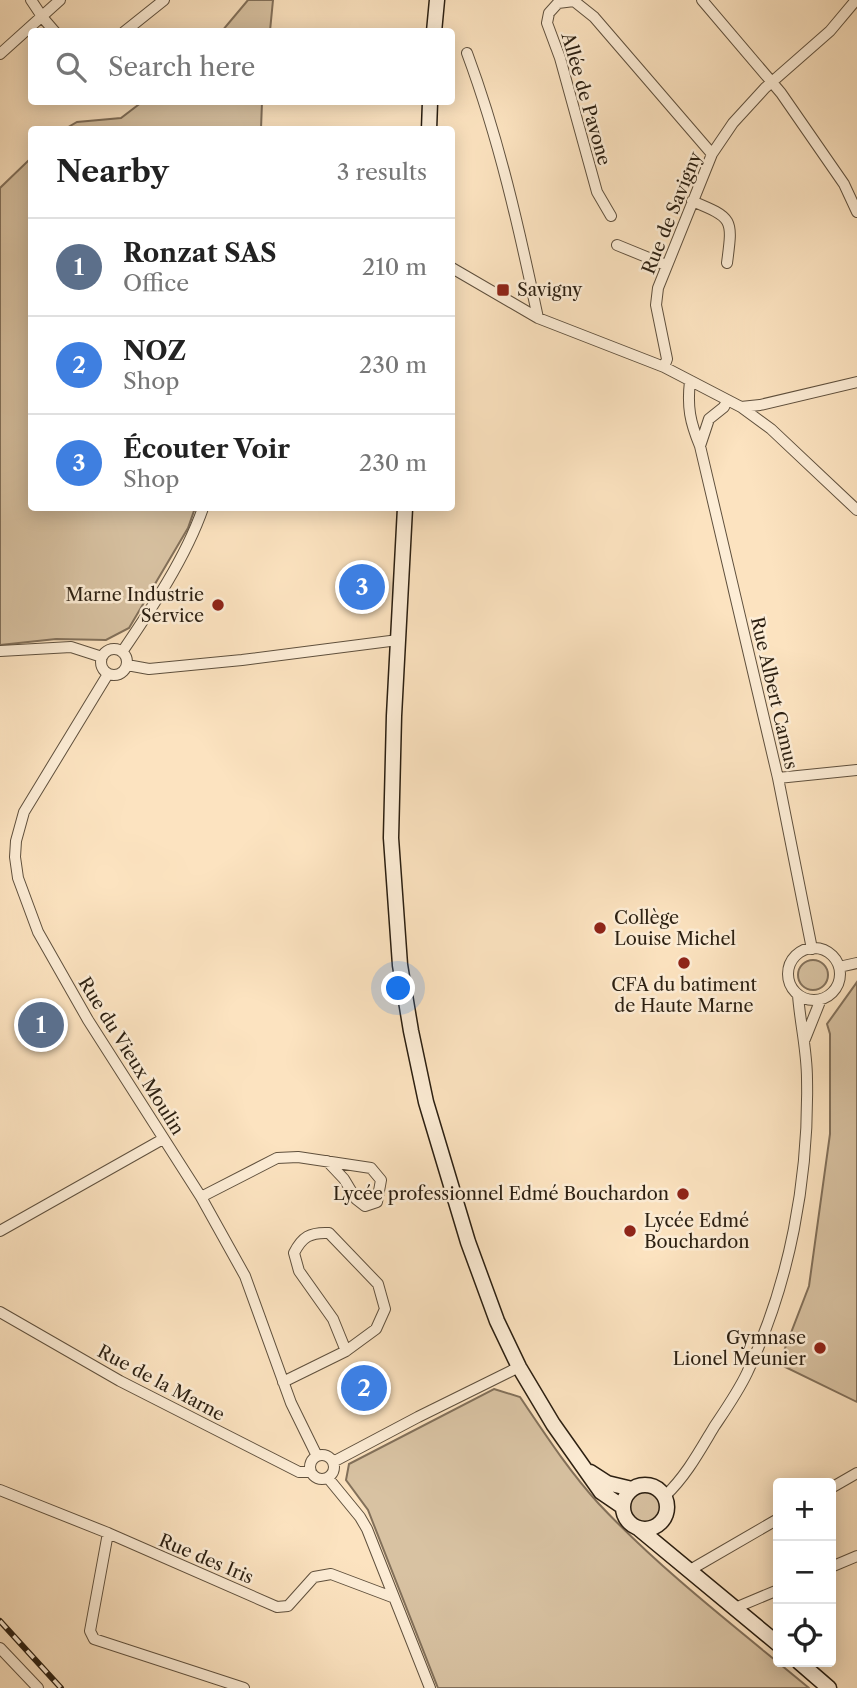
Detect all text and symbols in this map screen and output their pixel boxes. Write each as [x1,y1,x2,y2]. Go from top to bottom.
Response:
search box [28,28,455,105]
street label: Allée de Pavone [556,29,615,168]
icon: search [52,48,90,86]
text: Search here [108,51,255,83]
street label: Rue de Savigny [637,148,707,277]
text: Nearby [56,153,169,190]
text: 3 results [337,158,427,186]
text: Ronzat SAS [123,237,277,269]
text: 1 [74,253,84,281]
text: 210 m [362,253,427,281]
text: Office [123,269,189,297]
place label: Savigny [517,279,583,301]
marker: Savigny [495,282,511,298]
text: NOZ [123,335,186,367]
text: 2 [72,351,86,379]
text: 230 m [359,351,427,379]
text: Shop [123,367,179,395]
text: Écouter Voir [123,433,290,465]
text: 3 [73,449,86,477]
text: 230 m [359,449,427,477]
text: Shop [123,465,179,493]
pin: 3 [339,561,385,613]
place label: Marne Industrie Service [65,584,204,627]
marker: Marne Industrie Service [210,597,226,613]
street label: Rue Albert Camus [746,615,802,771]
place label: Collège Louise Michel [614,907,736,950]
marker: Collège Louise Michel [592,920,608,936]
marker: CFA du batiment de Haute Marne [676,955,692,971]
your location [381,971,415,1005]
street label: Rue du Vieux Moulin [73,973,189,1139]
place label: CFA du batiment de Haute Marne [611,974,757,1017]
pin: 1 [18,999,64,1051]
place label: Lycée professionnel Edmé Bouchardon [333,1183,669,1205]
marker: Lycée professionnel Edmé Bouchardon [675,1186,691,1202]
place label: Lycée Edmé Bouchardon [644,1210,750,1253]
marker: Lycée Edmé Bouchardon [622,1223,638,1239]
place label: Gymnase Lionel Meunier [673,1327,806,1370]
street label: Rue de la Marne [94,1340,228,1426]
marker: Gymnase Lionel Meunier [812,1340,828,1356]
pin: 2 [341,1362,387,1414]
map controls [773,1478,836,1667]
button: + [773,1478,836,1541]
street label: Rue des Iris [155,1529,257,1589]
button: − [773,1541,836,1604]
button: locate [773,1604,836,1667]

